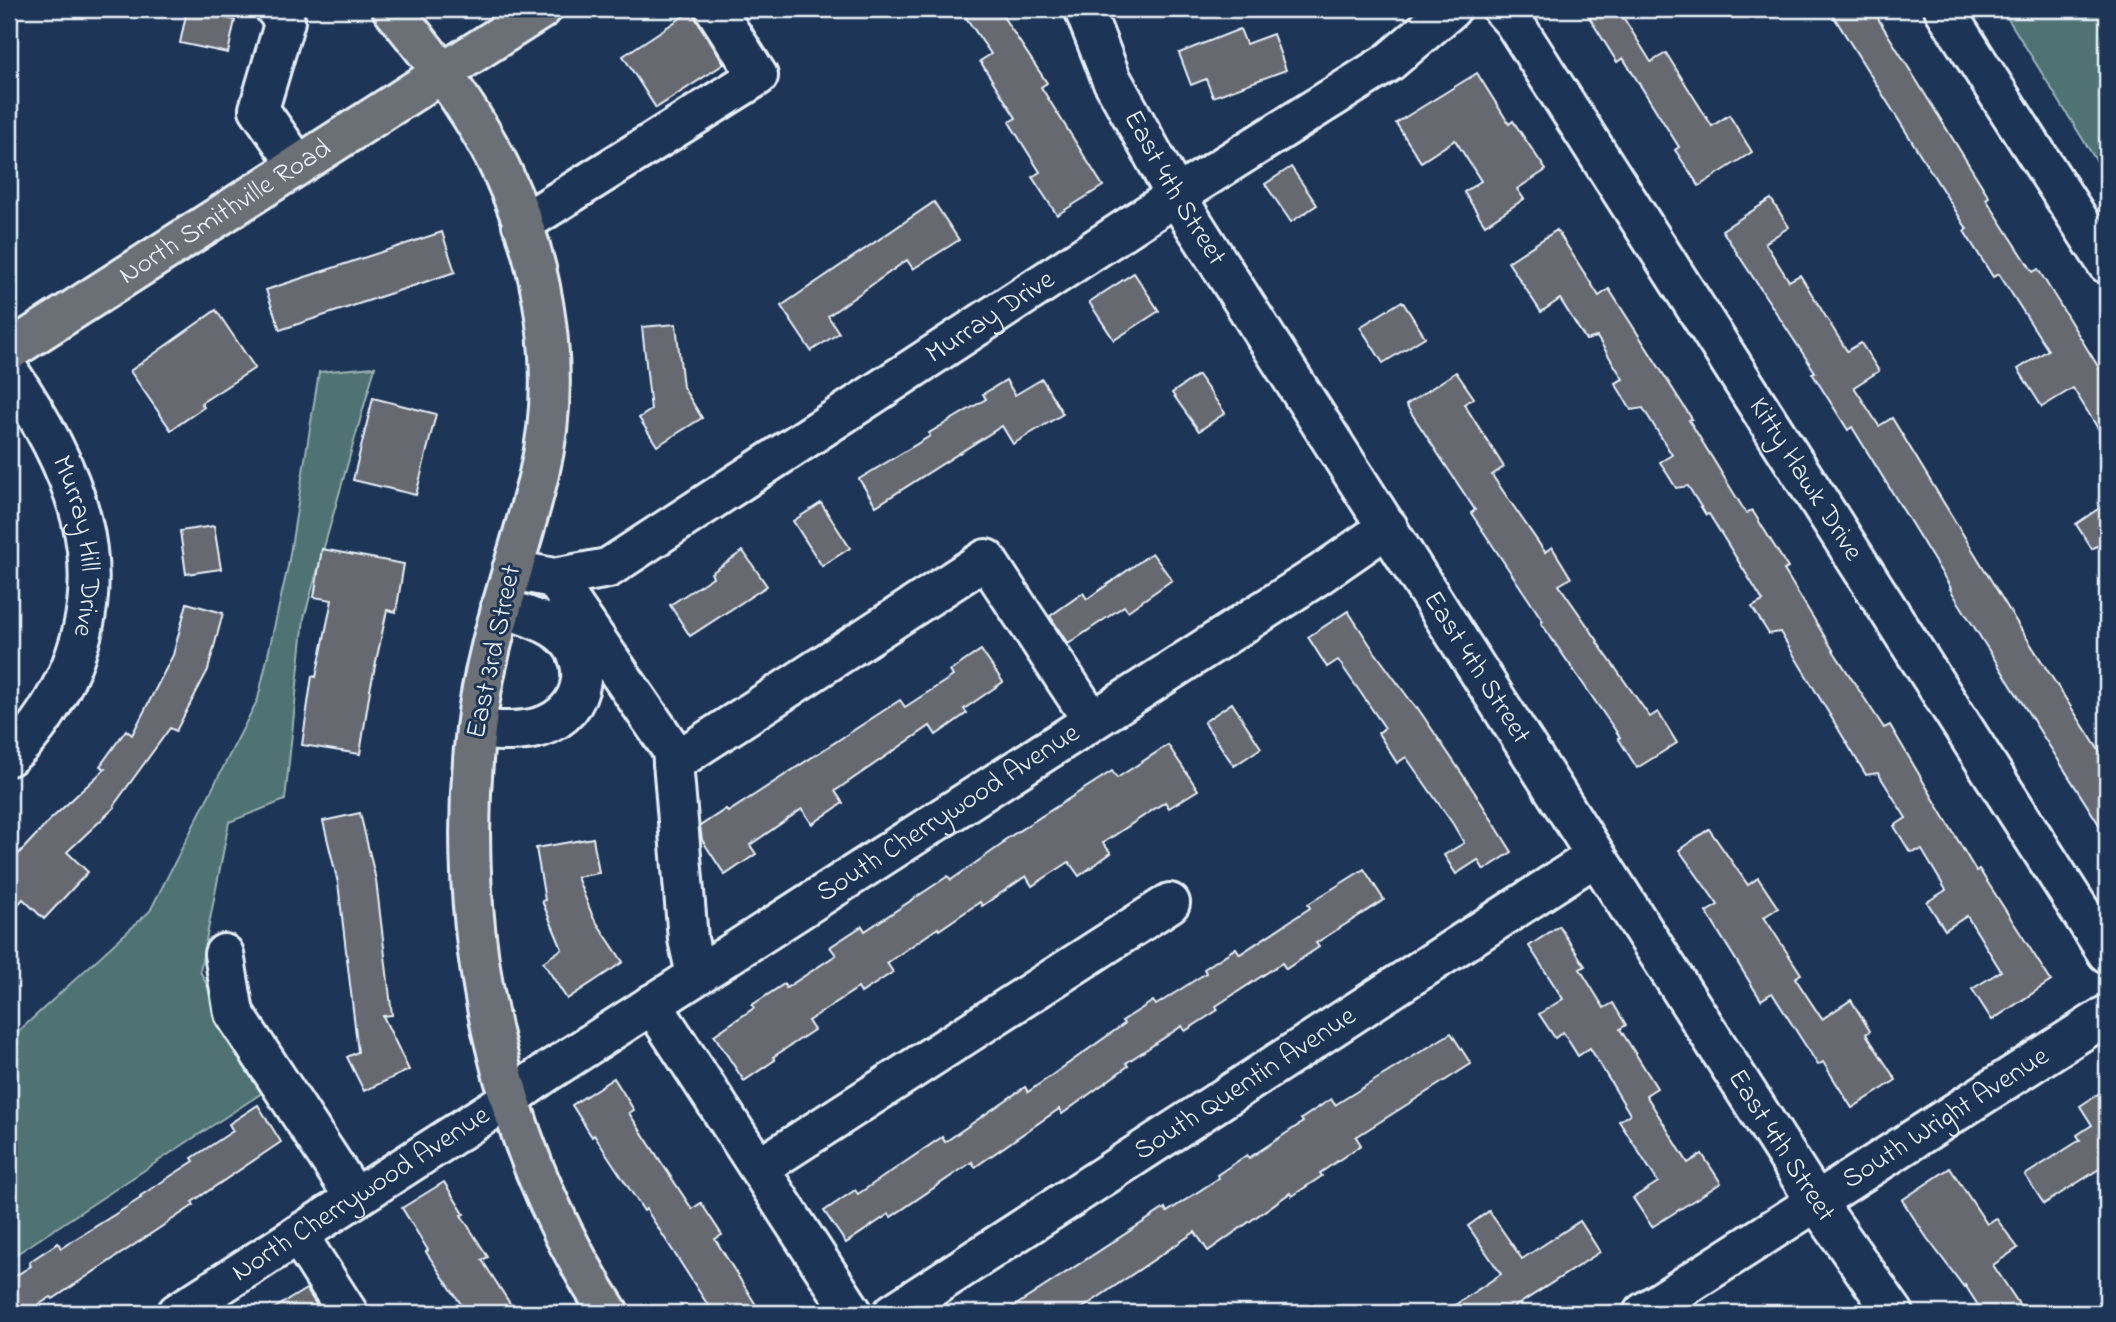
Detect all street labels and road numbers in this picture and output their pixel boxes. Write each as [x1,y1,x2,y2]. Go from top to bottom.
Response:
street label: East 4th Street [1112,103,1236,274]
street label: North Smithville Road [111,129,340,296]
street label: Murray Drive [918,260,1063,375]
street label: Kitty Hawk Drive [1738,390,1873,570]
street label: Murray Hill Drive [40,449,110,641]
street label: East 3rd Street [457,562,533,742]
street label: East 4th Street [1412,583,1540,752]
street label: South Cherrywood Avenue [809,713,1089,914]
street label: South Quentin Avenue [1126,996,1365,1171]
street label: South Wright Avenue [1834,1036,2058,1200]
street label: East 4th Street [1717,1061,1845,1231]
street label: North Cherrywood Avenue [224,1096,499,1293]

